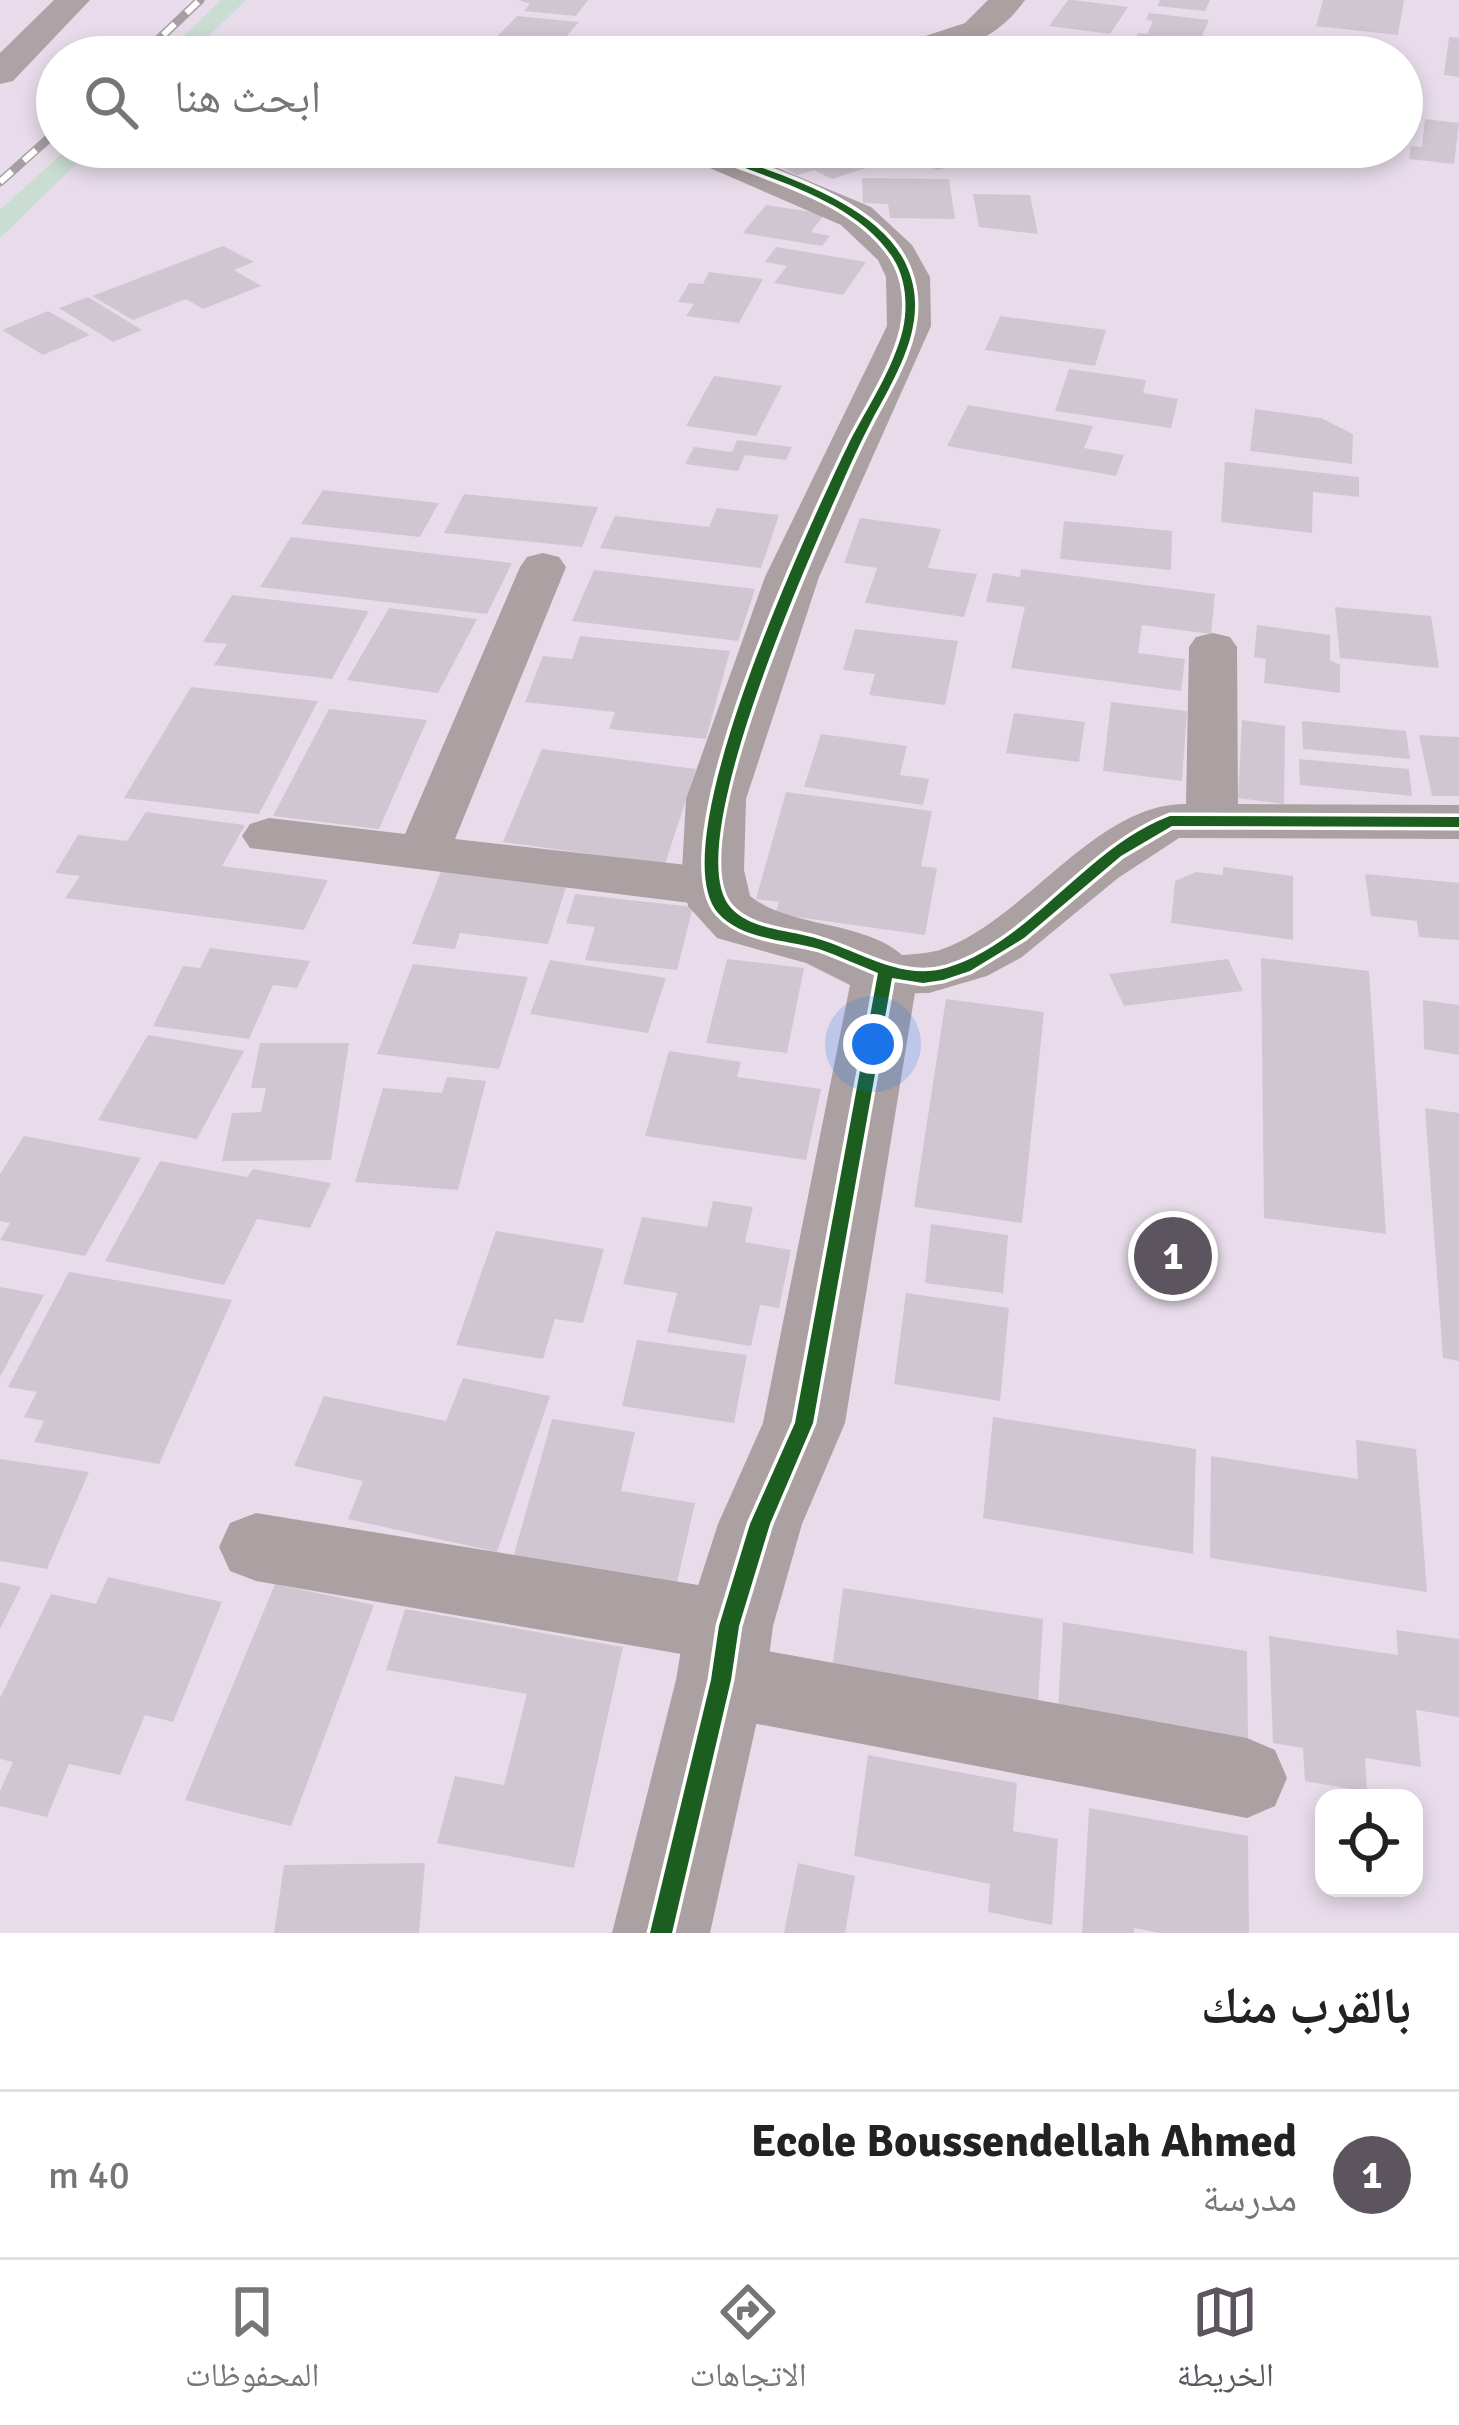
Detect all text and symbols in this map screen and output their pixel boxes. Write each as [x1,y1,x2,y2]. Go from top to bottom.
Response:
search box [36,36,1423,168]
icon: search [78,69,144,135]
text: ابحث هنا [174,70,321,125]
your location [843,1014,903,1074]
pin: 1 [1134,1211,1212,1301]
map controls [1315,1789,1423,1897]
button: locate [1315,1789,1423,1897]
text: بالقرب منك [1201,1975,1411,2038]
text: Ecole Boussendellah Ahmed [751,2114,1297,2169]
text: 40 m [48,2151,130,2199]
text: 1 [1361,2151,1383,2199]
text: مدرسة [1202,2174,1297,2222]
tab: المحفوظات [185,2279,319,2407]
tab: الاتجاهات [689,2279,807,2407]
tab: الخريطة [1177,2279,1274,2407]

